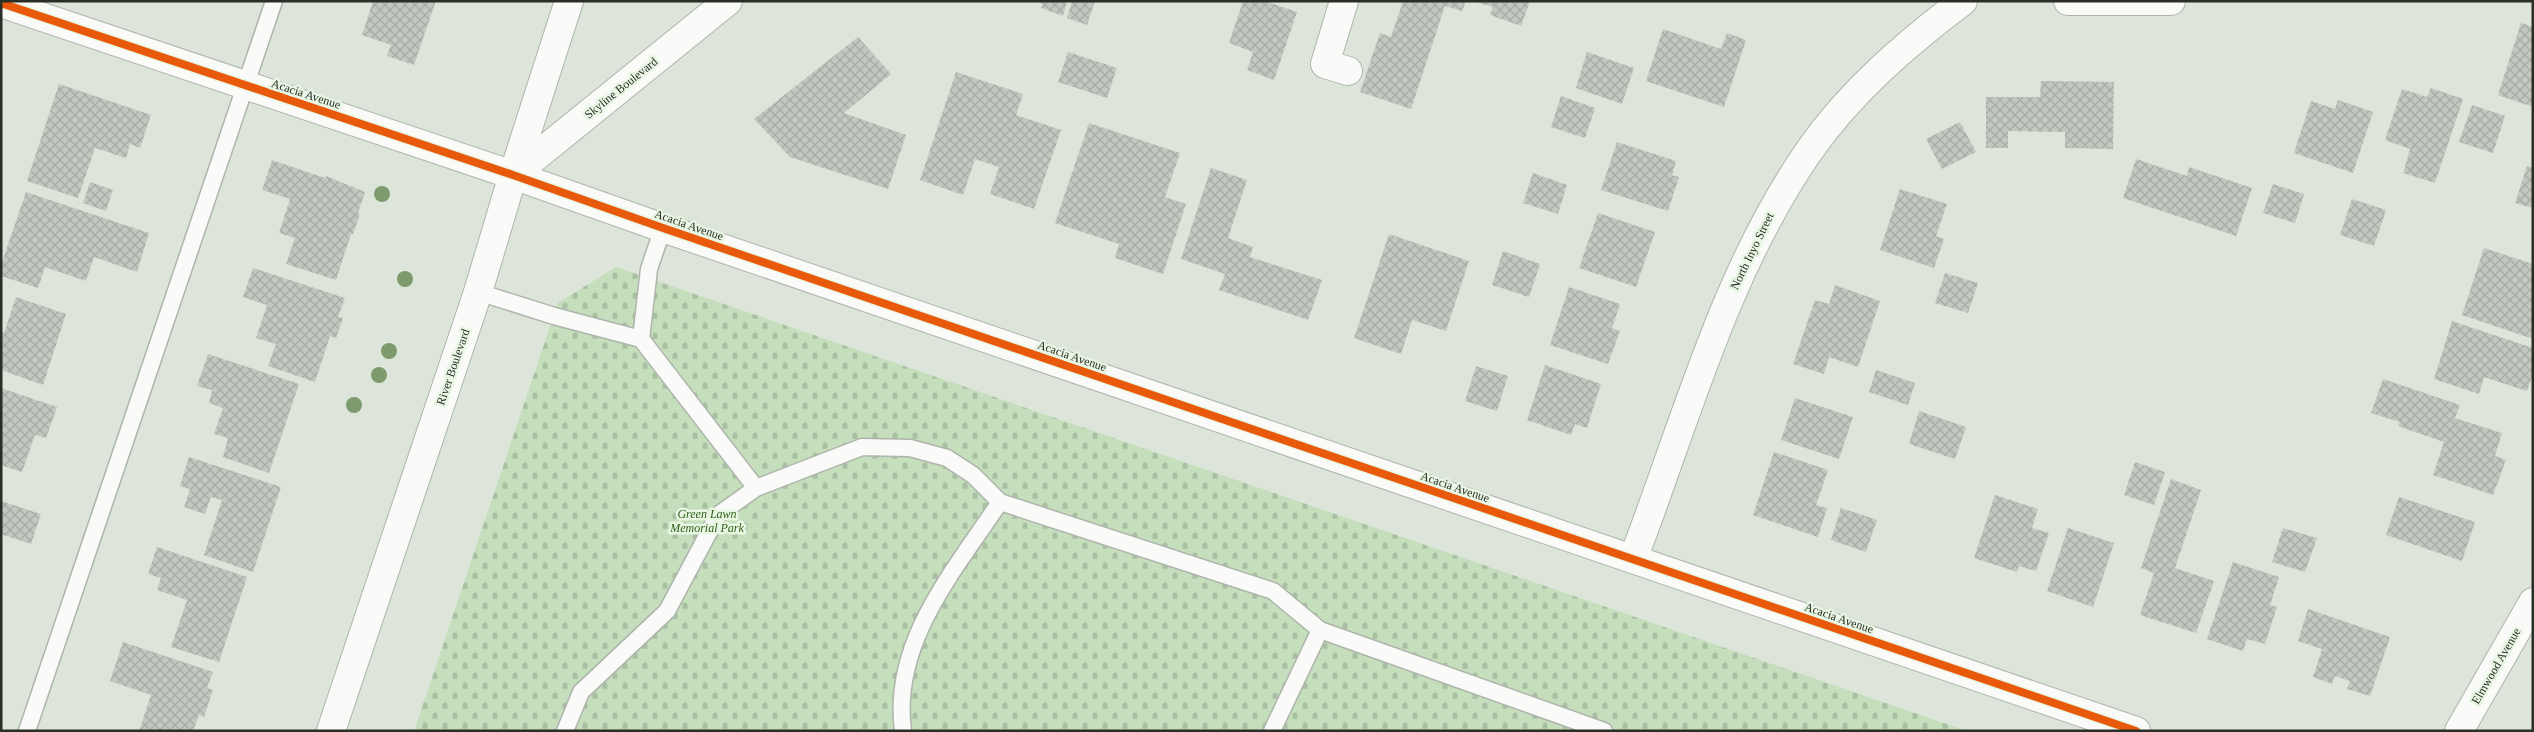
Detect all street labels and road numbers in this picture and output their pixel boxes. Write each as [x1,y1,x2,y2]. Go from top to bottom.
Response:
street label: Skyline Boulevard [582,54,660,122]
street label: Acacia Avenue [270,76,342,112]
street label: Acacia Avenue [653,207,725,243]
street label: North Inyo Street [1727,210,1777,292]
street label: River Boulevard [433,327,473,407]
street label: Acacia Avenue [1036,338,1108,374]
street label: Acacia Avenue [1419,469,1491,505]
street label: Acacia Avenue [1803,600,1875,636]
street label: Elmwood Avenue [2469,626,2523,706]

